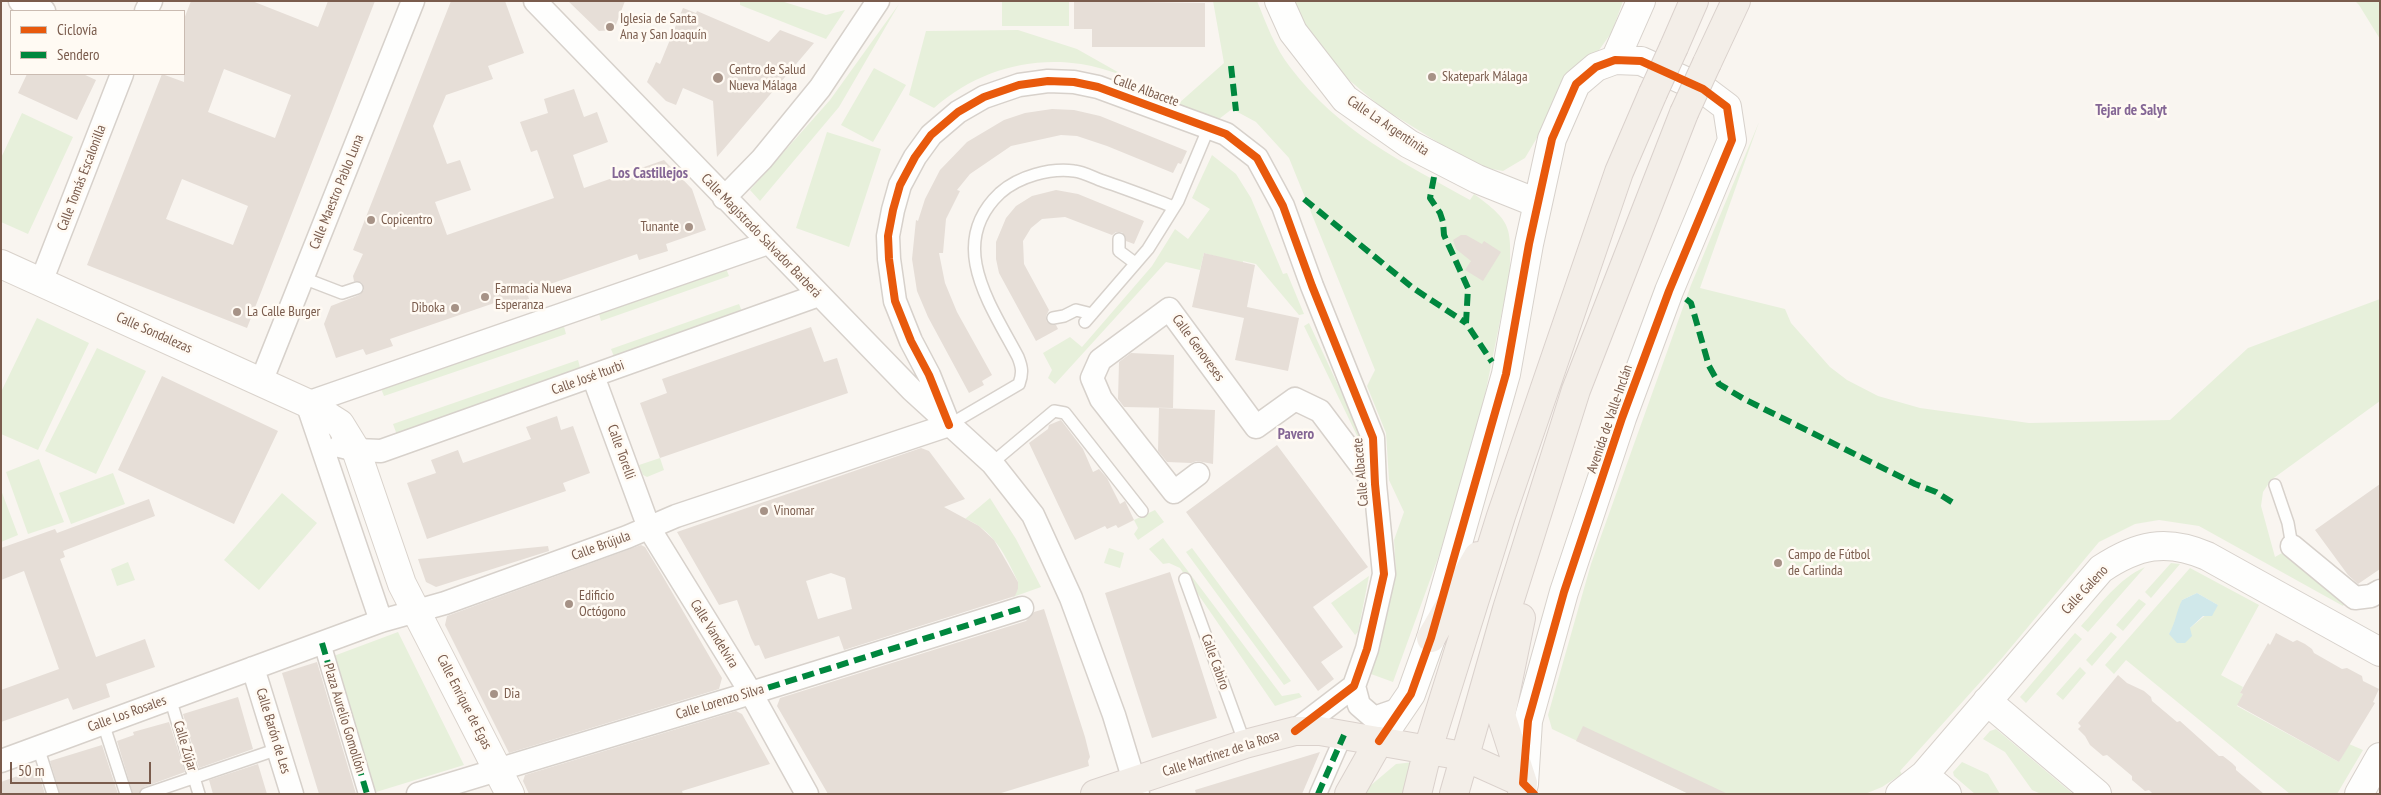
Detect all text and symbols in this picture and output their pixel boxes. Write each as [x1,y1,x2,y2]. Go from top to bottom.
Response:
legend [10,10,185,75]
place label: Iglesia de Santa Ana y San Joaquín [620,11,707,44]
text: Ciclovía [57,20,97,39]
marker: Iglesia de Santa Ana y San Joaquín [604,21,616,33]
text: Sendero [57,45,99,64]
place label: Centro de Salud Nueva Málaga [729,62,805,94]
place label: Skatepark Málaga [1442,69,1527,85]
marker: Centro de Salud Nueva Málaga [711,71,725,85]
street label: Calle Albacete [1111,71,1181,111]
marker: Skatepark Málaga [1426,71,1438,83]
street label: Calle La Argentinita [1344,92,1432,160]
district label: Tejar de Salyt [2095,102,2167,120]
street label: Calle Tomás Escalonilla [54,123,110,233]
street label: Calle Maestro Pablo Luna [306,132,368,252]
district label: Los Castillejos [612,165,688,183]
street label: Calle Magistrado Salvador Barberá [697,170,825,302]
place label: Copicentro [381,212,433,228]
marker: Copicentro [365,214,377,226]
place label: Tunante [640,219,679,235]
marker: Tunante [683,221,695,233]
place label: Farmacia Nueva Esperanza [495,281,572,314]
marker: Farmacia Nueva Esperanza [479,291,491,303]
place label: Diboka [411,300,445,316]
marker: Diboka [449,302,461,314]
place label: La Calle Burger [247,304,320,320]
marker: La Calle Burger [231,306,243,318]
street label: Calle Sondalezas [113,309,195,357]
street label: Calle Genoveses [1168,311,1228,385]
street label: Calle José Iturbi [549,357,627,399]
street label: Avenida de Valle-Inclán [1584,363,1636,475]
street label: Calle Torelli [603,422,639,482]
district label: Pavero [1278,426,1314,444]
street label: Calle Albacete [1350,437,1372,507]
place label: Vinomar [774,503,814,519]
marker: Vinomar [758,505,770,517]
street label: Calle Brújula [569,528,633,564]
place label: Campo de Fútbol de Carlinda [1788,547,1870,580]
marker: Campo de Fútbol de Carlinda [1772,557,1784,569]
street label: Calle Galeno [2058,562,2112,618]
place label: Edificio Octógono [579,588,626,620]
street label: Calle Vandelvira [686,597,742,671]
marker: Edificio Octógono [563,598,575,610]
street label: Calle Cabiro [1197,632,1233,692]
street label: Calle Enrique de Egas [433,652,495,752]
street label: Plaza Aurelio Gomollón [319,661,369,775]
street label: Calle Lorenzo Silva [674,681,766,723]
street label: Calle Barón de Les [252,686,294,776]
place label: Dia [504,686,520,702]
marker: Dia [488,688,500,700]
street label: Calle Los Rosales [85,692,169,736]
street label: Calle Zújar [169,719,201,773]
street label: Calle Martínez de la Rosa [1161,727,1281,781]
scale bar [12,752,154,784]
text: 50 m [18,761,44,780]

